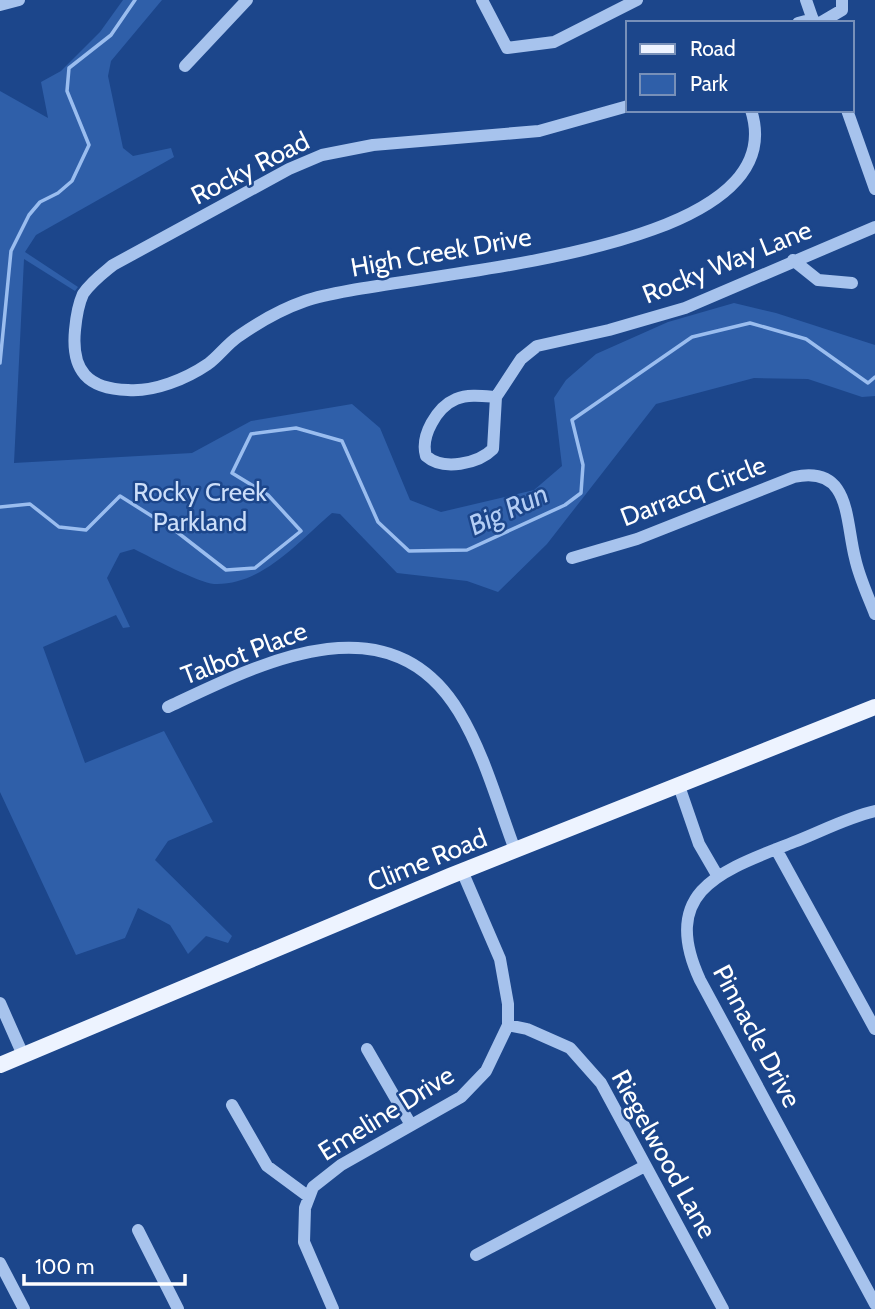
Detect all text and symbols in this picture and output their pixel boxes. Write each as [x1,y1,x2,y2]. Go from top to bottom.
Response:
legend [626,21,854,112]
text: Road [690,36,736,61]
text: Park [690,71,728,96]
street label: Rocky Road [186,125,314,211]
street label: Rocky Way Lane [638,213,816,311]
street label: High Creek Drive [348,220,534,284]
street label: Darracq Circle [616,449,770,533]
park label: Rocky Creek Parkland [133,476,267,538]
water label: Big Run [463,476,553,542]
street label: Talbot Place [176,614,312,692]
street label: Clime Road [363,822,491,898]
street label: Pinnacle Drive [706,959,808,1113]
street label: Emeline Drive [312,1059,460,1167]
street label: Riegelwood Lane [605,1064,723,1244]
scale bar [24,1242,186,1286]
text: 100 m [35,1254,94,1279]

